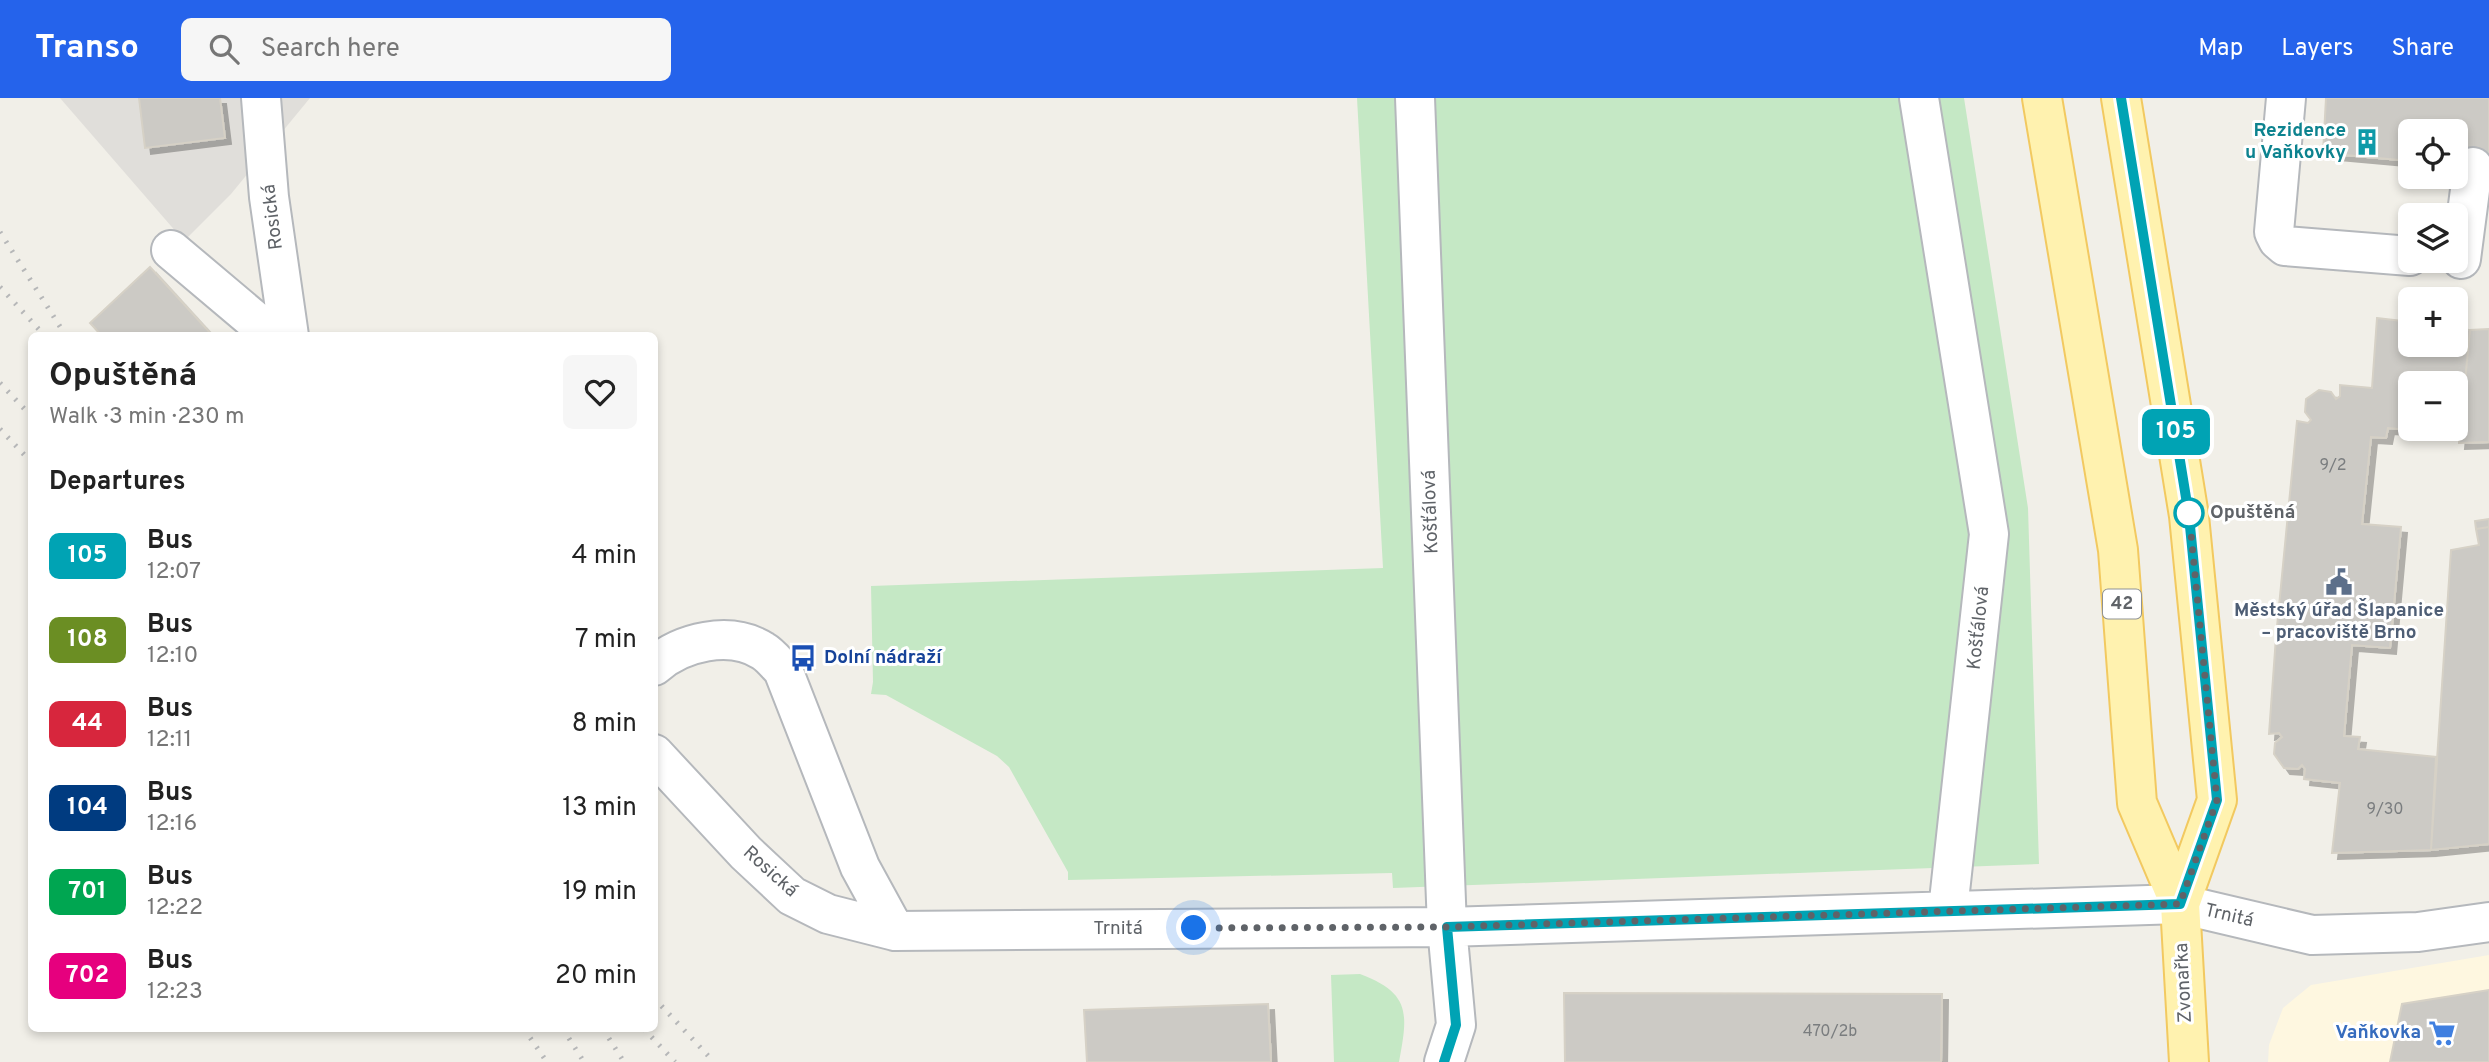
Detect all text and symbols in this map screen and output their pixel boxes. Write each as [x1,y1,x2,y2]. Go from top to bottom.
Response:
search box [181,18,671,81]
text: Transo [35,28,139,70]
icon: search [205,30,243,68]
text: Search here [261,33,400,66]
text: Map [2198,34,2243,64]
text: Layers [2281,34,2353,64]
text: Share [2391,34,2454,64]
place label: Rezidence u Vaňkovky [2245,119,2346,165]
map controls [2398,119,2468,441]
button: locate [2398,119,2468,189]
building icon: Rezidence u Vaňkovky [2352,127,2382,157]
street label: Rosická [257,183,289,251]
button: layers [2398,203,2468,273]
button: + [2398,287,2468,357]
button: heart [563,355,637,429]
text: Opuštěná [49,356,197,398]
button: − [2398,371,2468,441]
text: Walk · 3 min · 230 m [49,403,245,432]
line badge: 105 [2136,409,2216,455]
text: 105 [2156,417,2196,447]
house number: 9/2 [2319,456,2347,476]
text: Departures [49,466,186,499]
street label: Košťálová [1418,470,1444,554]
marker: Opuštěná [2174,498,2204,528]
place label: Opuštěná [2210,501,2295,525]
text: Bus [147,525,193,558]
text: 4 min [571,540,637,573]
text: 105 [67,541,108,571]
text: 12:07 [147,558,201,587]
public building icon: Městský úřad Šlapanice – pracoviště Brno [2324,567,2354,597]
street label: Košťálová [1963,585,1995,671]
road number: 42 [2103,590,2141,618]
place label: Městský úřad Šlapanice – pracoviště Brno [2234,598,2444,645]
text: Bus [147,609,193,642]
text: 7 min [575,624,637,657]
text: 108 [67,625,108,655]
text: 12:10 [147,642,198,671]
bus stop icon: Dolní nádraží [788,643,818,673]
place label: Dolní nádraží [824,646,943,670]
text: Bus [147,693,193,726]
text: 8 min [572,708,637,741]
text: 44 [72,709,103,739]
text: 12:11 [147,726,192,755]
text: Bus [147,777,193,810]
text: 13 min [562,792,637,825]
text: 104 [67,793,108,823]
house number: 9/30 [2366,800,2404,820]
text: 12:16 [147,810,197,839]
street label: Rosická [737,841,803,903]
text: Bus [147,861,193,894]
text: 19 min [562,876,637,909]
text: 701 [68,877,107,907]
text: 12:22 [147,894,203,923]
street label: Trnitá [2202,899,2256,933]
your location [1176,910,1211,945]
street label: Trnitá [1093,917,1143,941]
street label: Zvonařka [2170,942,2198,1024]
text: Bus [147,945,193,978]
text: 20 min [555,960,637,993]
text: 702 [66,961,109,991]
text: 12:23 [147,978,203,1007]
supermarket icon: Vaňkovka [2427,1018,2457,1048]
place label: Vaňkovka [2335,1021,2421,1045]
house number: 470/2b [1803,1022,1857,1042]

